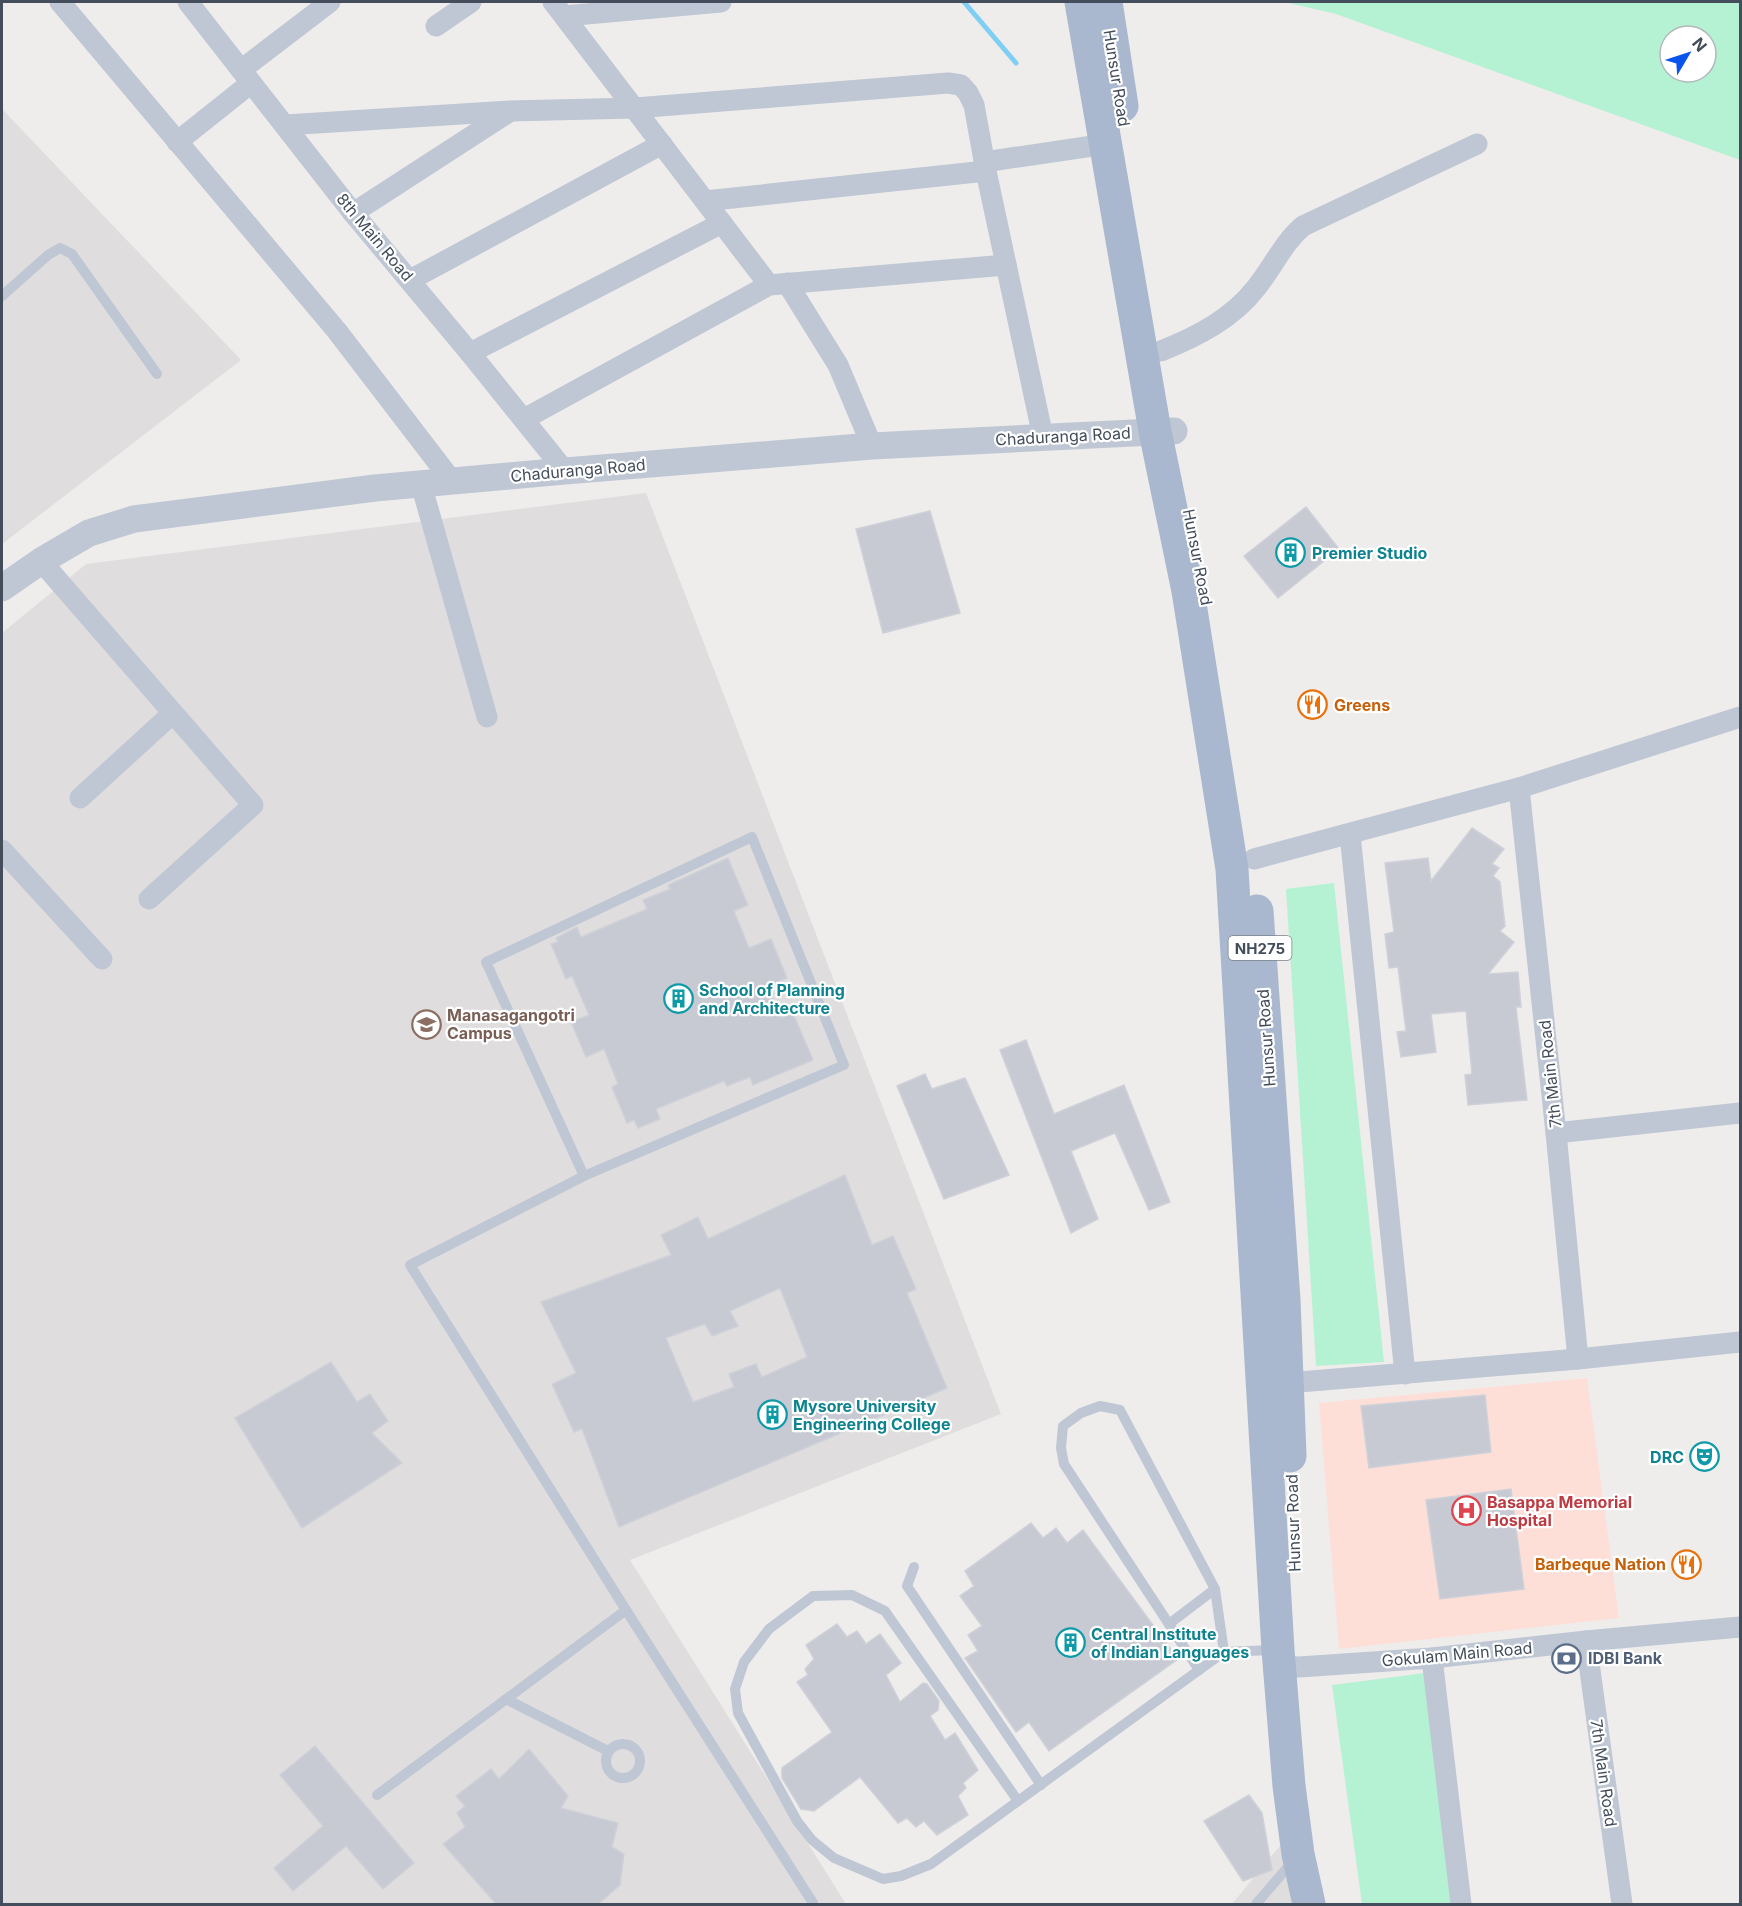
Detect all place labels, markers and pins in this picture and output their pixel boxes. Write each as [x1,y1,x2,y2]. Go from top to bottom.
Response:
building icon: Premier Studio [1275,537,1307,569]
place label: Premier Studio [1312,543,1428,563]
restaurant icon: Greens [1297,689,1329,721]
place label: Greens [1334,695,1390,715]
place label: School of Planning and Architecture [699,980,845,1018]
building icon: School of Planning and Architecture [662,983,694,1015]
place label: Manasagangotri Campus [447,1005,575,1043]
school or university icon: Manasagangotri Campus [410,1008,442,1040]
place label: Mysore University Engineering College [793,1396,950,1434]
building icon: Mysore University Engineering College [756,1399,788,1431]
theatre icon: DRC [1689,1441,1721,1473]
place label: DRC [1650,1447,1684,1467]
place label: Basappa Memorial Hospital [1487,1492,1632,1530]
hospital icon: Basappa Memorial Hospital [1450,1495,1482,1527]
restaurant icon: Barbeque Nation [1671,1548,1703,1580]
place label: Barbeque Nation [1535,1554,1666,1574]
place label: Central Institute of Indian Languages [1091,1624,1249,1662]
building icon: Central Institute of Indian Languages [1054,1627,1086,1659]
bank icon: IDBI Bank [1551,1642,1583,1674]
place label: IDBI Bank [1588,1648,1663,1668]

